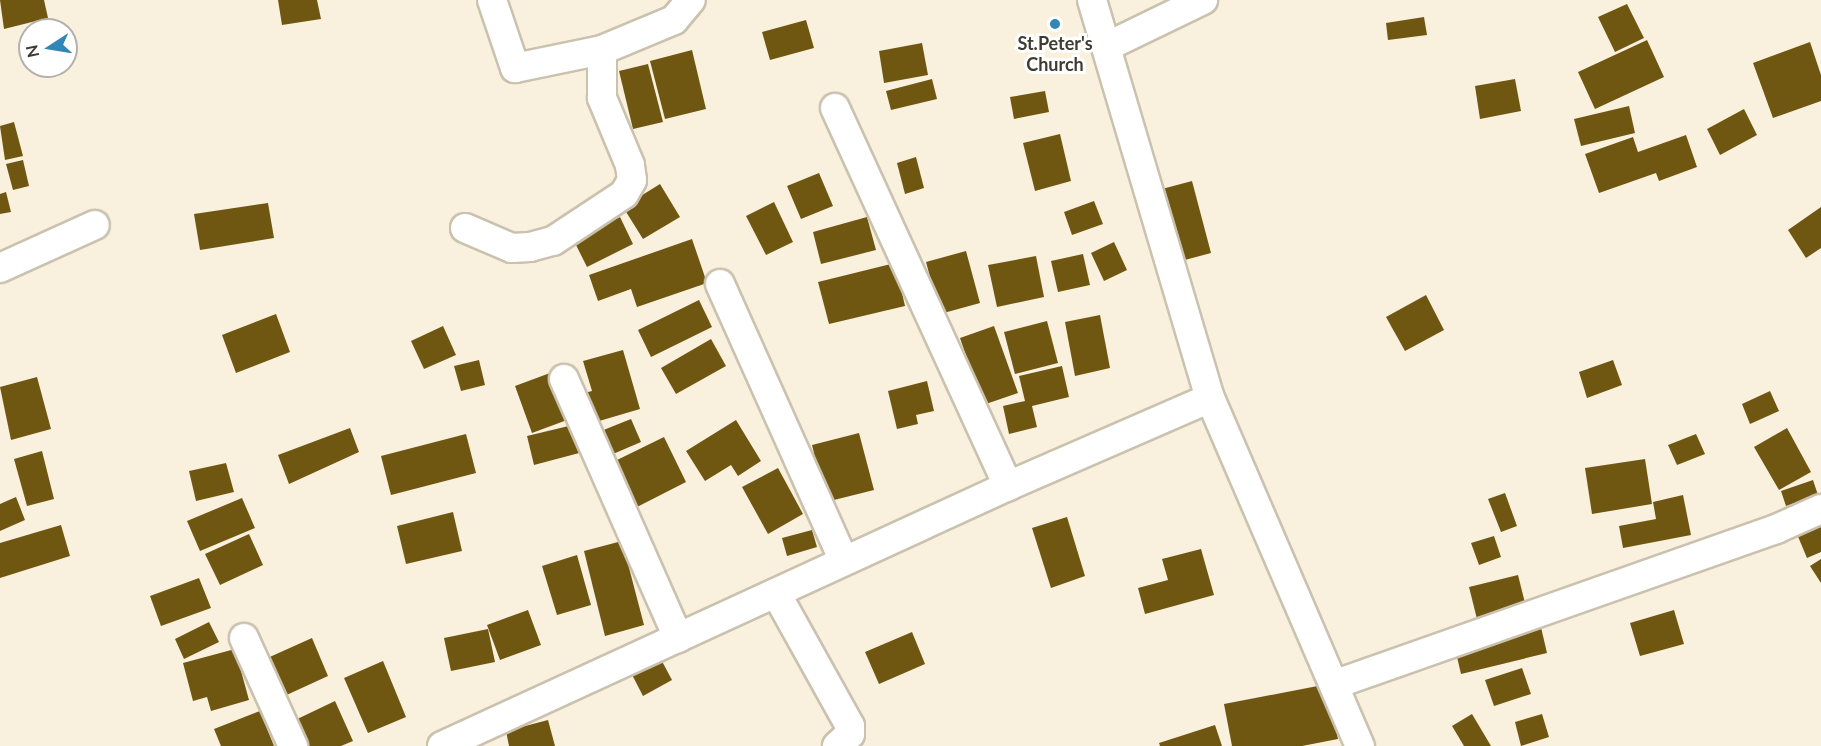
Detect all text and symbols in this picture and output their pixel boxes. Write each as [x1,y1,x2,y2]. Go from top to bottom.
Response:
marker: St.Peter's Church [1048,17,1062,31]
north arrow [18,18,78,78]
place label: St.Peter's Church [1017,33,1093,76]
text: N [21,43,42,59]

